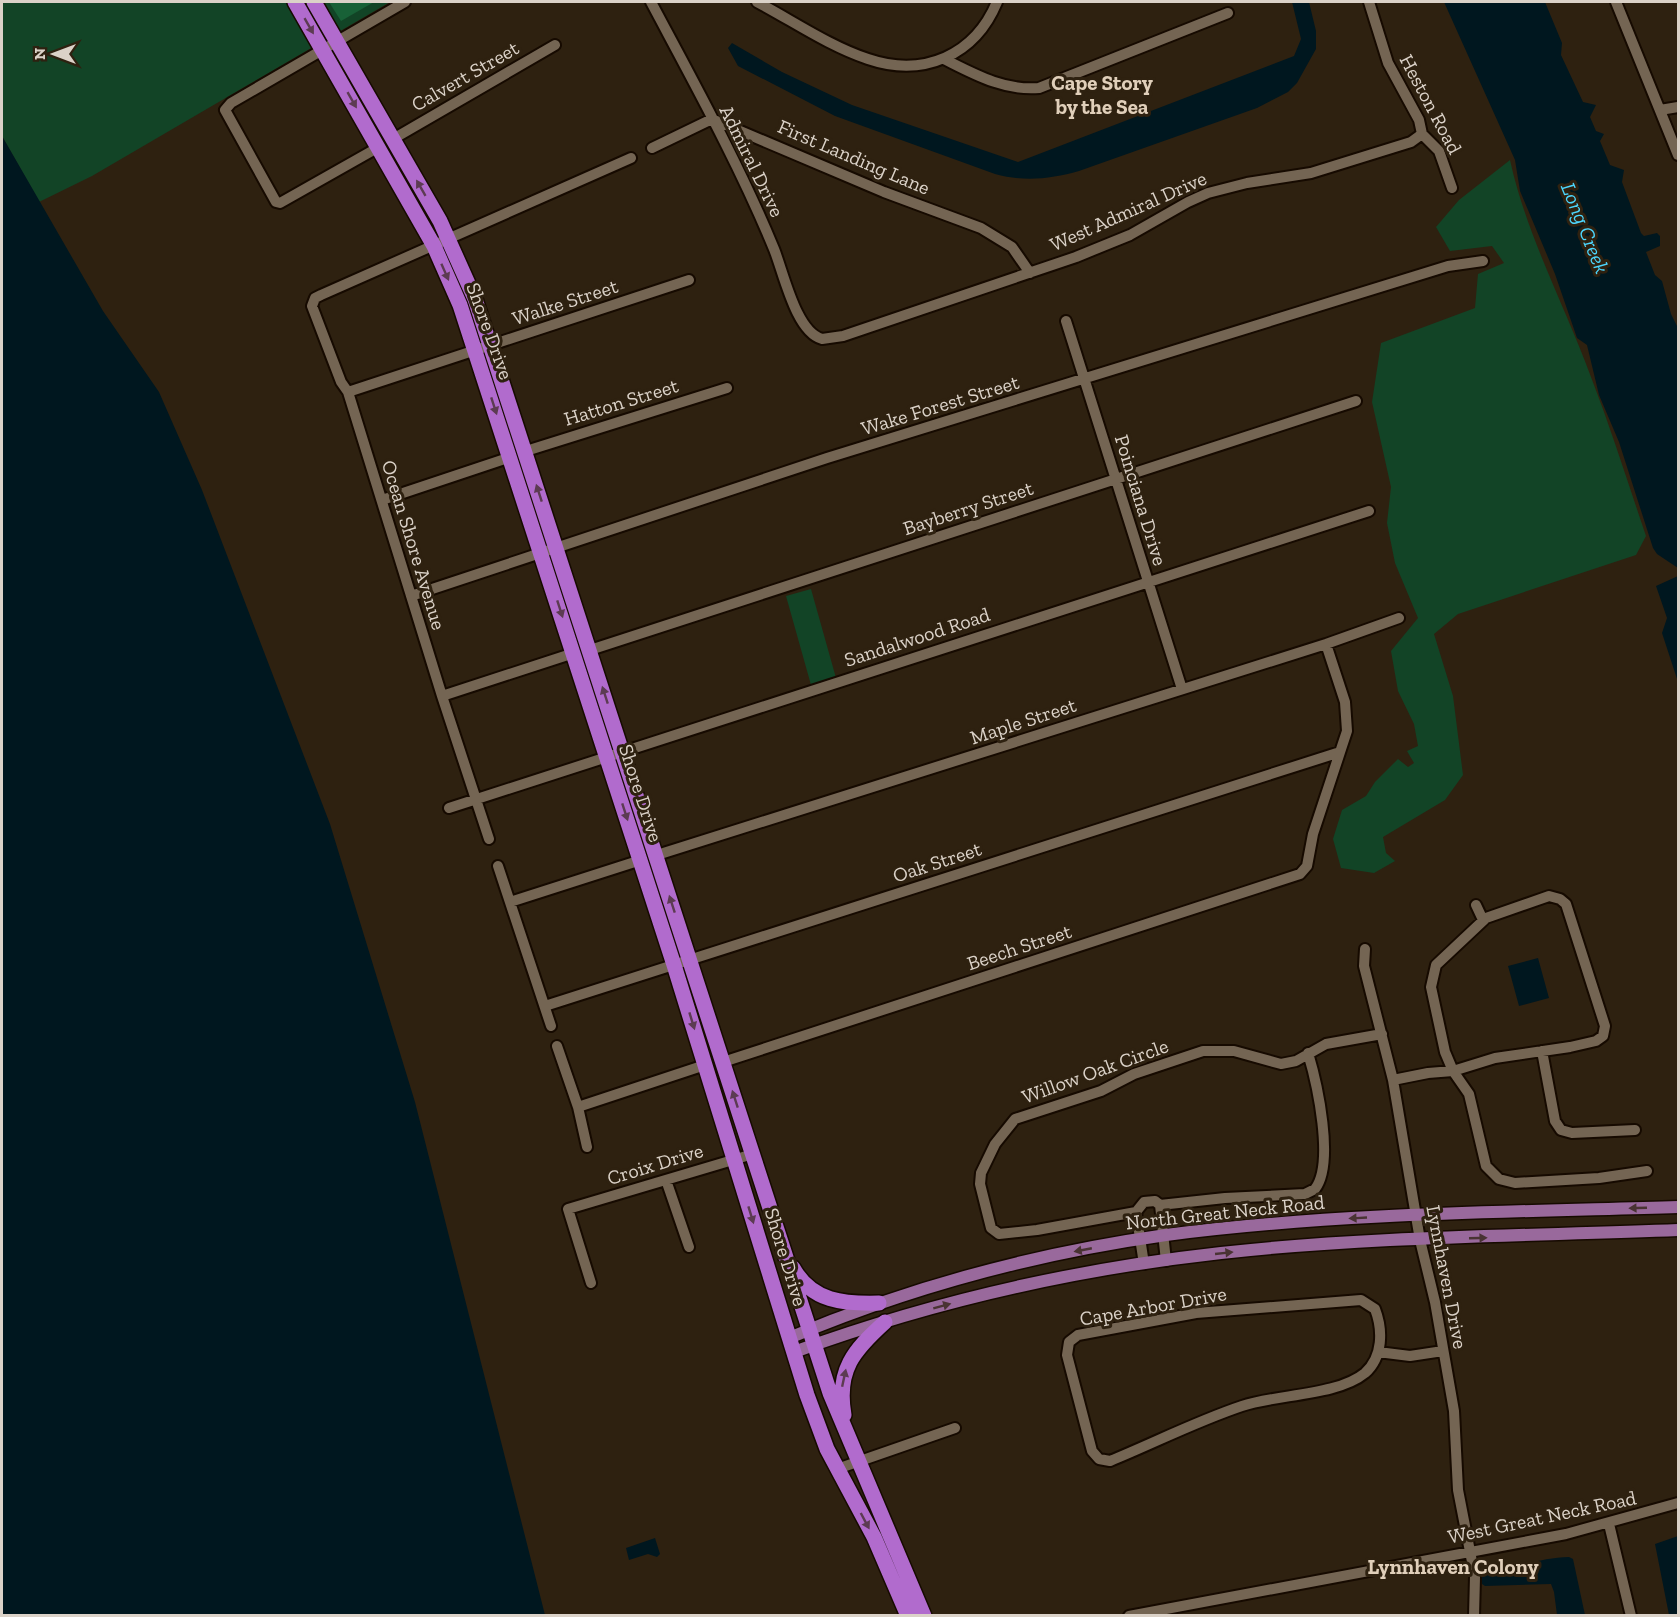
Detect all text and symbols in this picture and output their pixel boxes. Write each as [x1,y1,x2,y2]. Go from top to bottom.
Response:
one-way arrow [304,17,314,34]
north arrow [24,24,84,84]
street label: Calvert Street [407,35,523,116]
text: N [30,48,49,60]
street label: Heston Road [1395,50,1467,158]
district label: Cape Story by the Sea [1051,70,1153,119]
one-way arrow [347,92,357,109]
street label: Admiral Drive [715,101,789,221]
street label: First Landing Lane [774,114,934,200]
street label: West Admiral Drive [1046,166,1210,256]
one-way arrow [416,179,426,196]
water label: Long Creek [1556,179,1615,277]
one-way arrow [441,263,450,280]
street label: Walke Street [509,273,621,330]
street label: Shore Drive [461,279,519,383]
street label: Wake Forest Street [858,369,1022,440]
street label: Hatton Street [561,373,682,431]
one-way arrow [490,397,499,415]
street label: Poinciana Drive [1110,432,1172,568]
street label: Ocean Shore Avenue [377,457,451,633]
street label: Bayberry Street [900,475,1037,540]
one-way arrow [534,484,544,502]
one-way arrow [556,600,565,618]
street label: Sandalwood Road [841,602,993,672]
one-way arrow [600,686,609,704]
street label: Maple Street [967,692,1080,749]
street label: Shore Drive [614,741,668,845]
one-way arrow [621,803,630,821]
street label: Oak Street [890,836,985,888]
one-way arrow [667,895,677,913]
street label: Beech Street [964,919,1075,975]
one-way arrow [688,1012,697,1030]
street label: Willow Oak Circle [1019,1033,1171,1109]
one-way arrow [730,1090,739,1108]
street label: Croix Drive [604,1138,706,1190]
street label: North Great Neck Road [1124,1190,1326,1234]
street label: Lynnhaven Drive [1421,1203,1473,1351]
one-way arrow [1629,1203,1648,1213]
street label: Shore Drive [760,1205,812,1309]
one-way arrow [747,1207,756,1225]
one-way arrow [1348,1214,1367,1223]
one-way arrow [1469,1233,1488,1243]
one-way arrow [1073,1246,1092,1255]
one-way arrow [1214,1248,1233,1257]
street label: Cape Arbor Drive [1078,1281,1228,1331]
one-way arrow [933,1301,951,1311]
one-way arrow [840,1368,849,1387]
street label: West Great Neck Road [1446,1485,1638,1549]
one-way arrow [860,1512,870,1529]
district label: Lynnhaven Colony [1367,1554,1539,1579]

